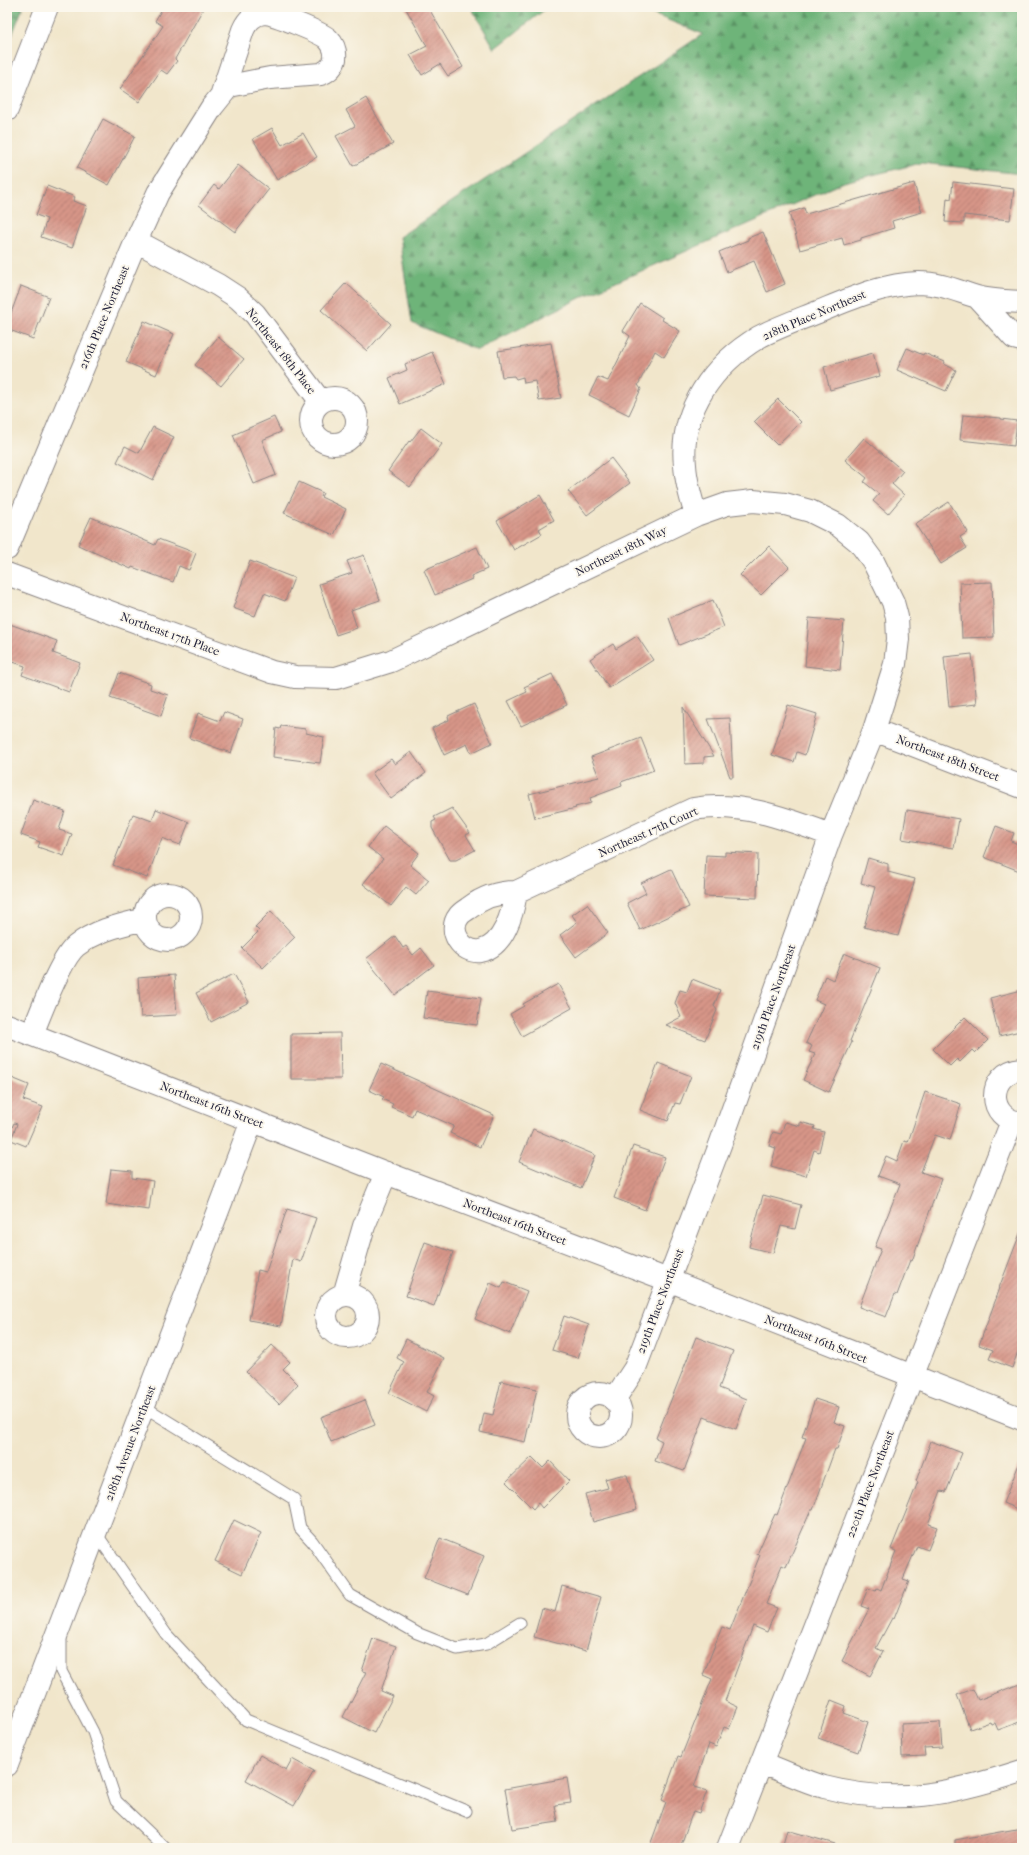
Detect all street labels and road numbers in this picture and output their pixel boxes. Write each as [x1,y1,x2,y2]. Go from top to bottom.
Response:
street label: 216th Place Northeast [76,262,133,371]
street label: 218th Place Northeast [760,287,869,343]
street label: Northeast 18th Place [243,305,319,397]
street label: Northeast 18th Way [573,522,670,579]
street label: Northeast 17th Place [118,610,222,659]
street label: Northeast 18th Street [894,732,1002,784]
street label: Northeast 17th Court [596,803,701,860]
street label: 219th Place Northeast [747,942,799,1052]
street label: Northeast 16th Street [158,1079,266,1131]
street label: Northeast 16th Street [461,1196,569,1248]
street label: 219th Place Northeast [633,1246,687,1356]
street label: Northeast 16th Street [762,1312,870,1366]
street label: 218th Avenue Northeast [101,1383,159,1503]
street label: 220th Place Northeast [843,1428,897,1540]

